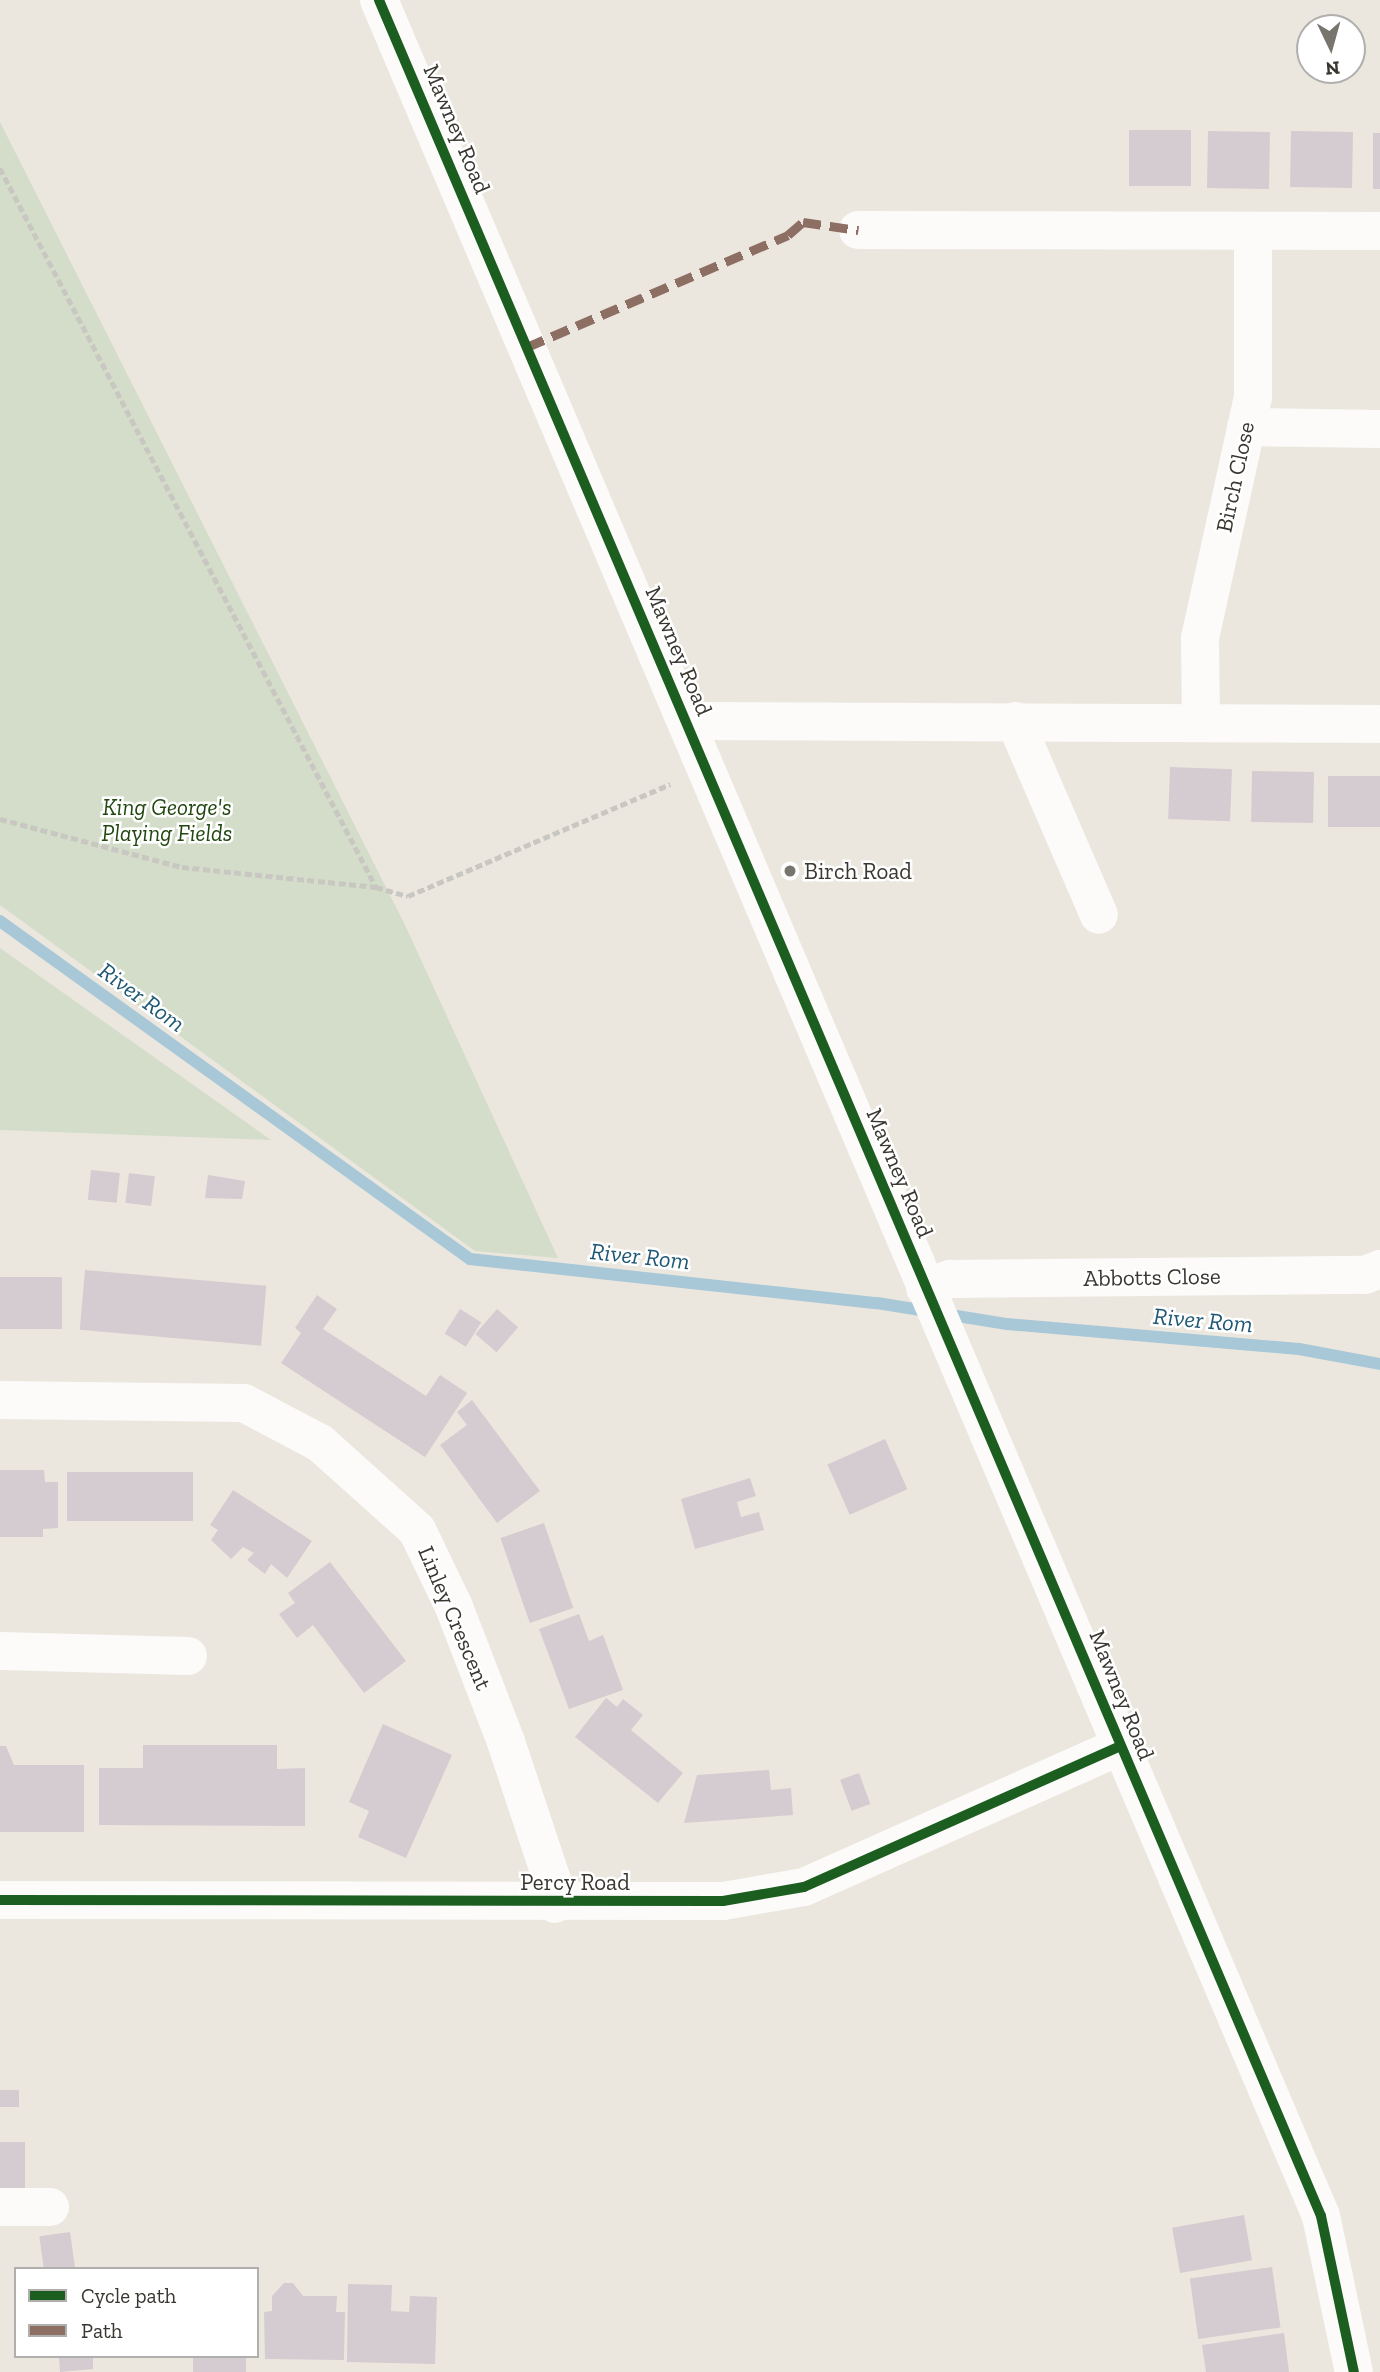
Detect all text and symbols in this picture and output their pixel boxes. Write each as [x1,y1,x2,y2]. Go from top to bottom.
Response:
north arrow [1296,14,1366,84]
text: N [1325,56,1341,81]
street label: Mawney Road [417,60,497,198]
street label: Birch Close [1210,419,1260,535]
street label: Mawney Road [639,582,719,720]
park label: King George's Playing Fields [102,793,232,847]
place label: Birch Road [804,857,912,885]
marker: Birch Road [782,863,798,879]
water label: River Rom [93,956,191,1038]
street label: Mawney Road [860,1104,940,1242]
water label: River Rom [589,1236,691,1276]
street label: Abbotts Close [1083,1262,1221,1292]
water label: River Rom [1152,1301,1254,1339]
street label: Linley Crescent [412,1542,498,1694]
street label: Mawney Road [1083,1626,1161,1764]
street label: Percy Road [520,1868,630,1896]
legend [14,2267,259,2358]
text: Cycle path [81,2283,176,2308]
text: Path [81,2318,123,2343]

